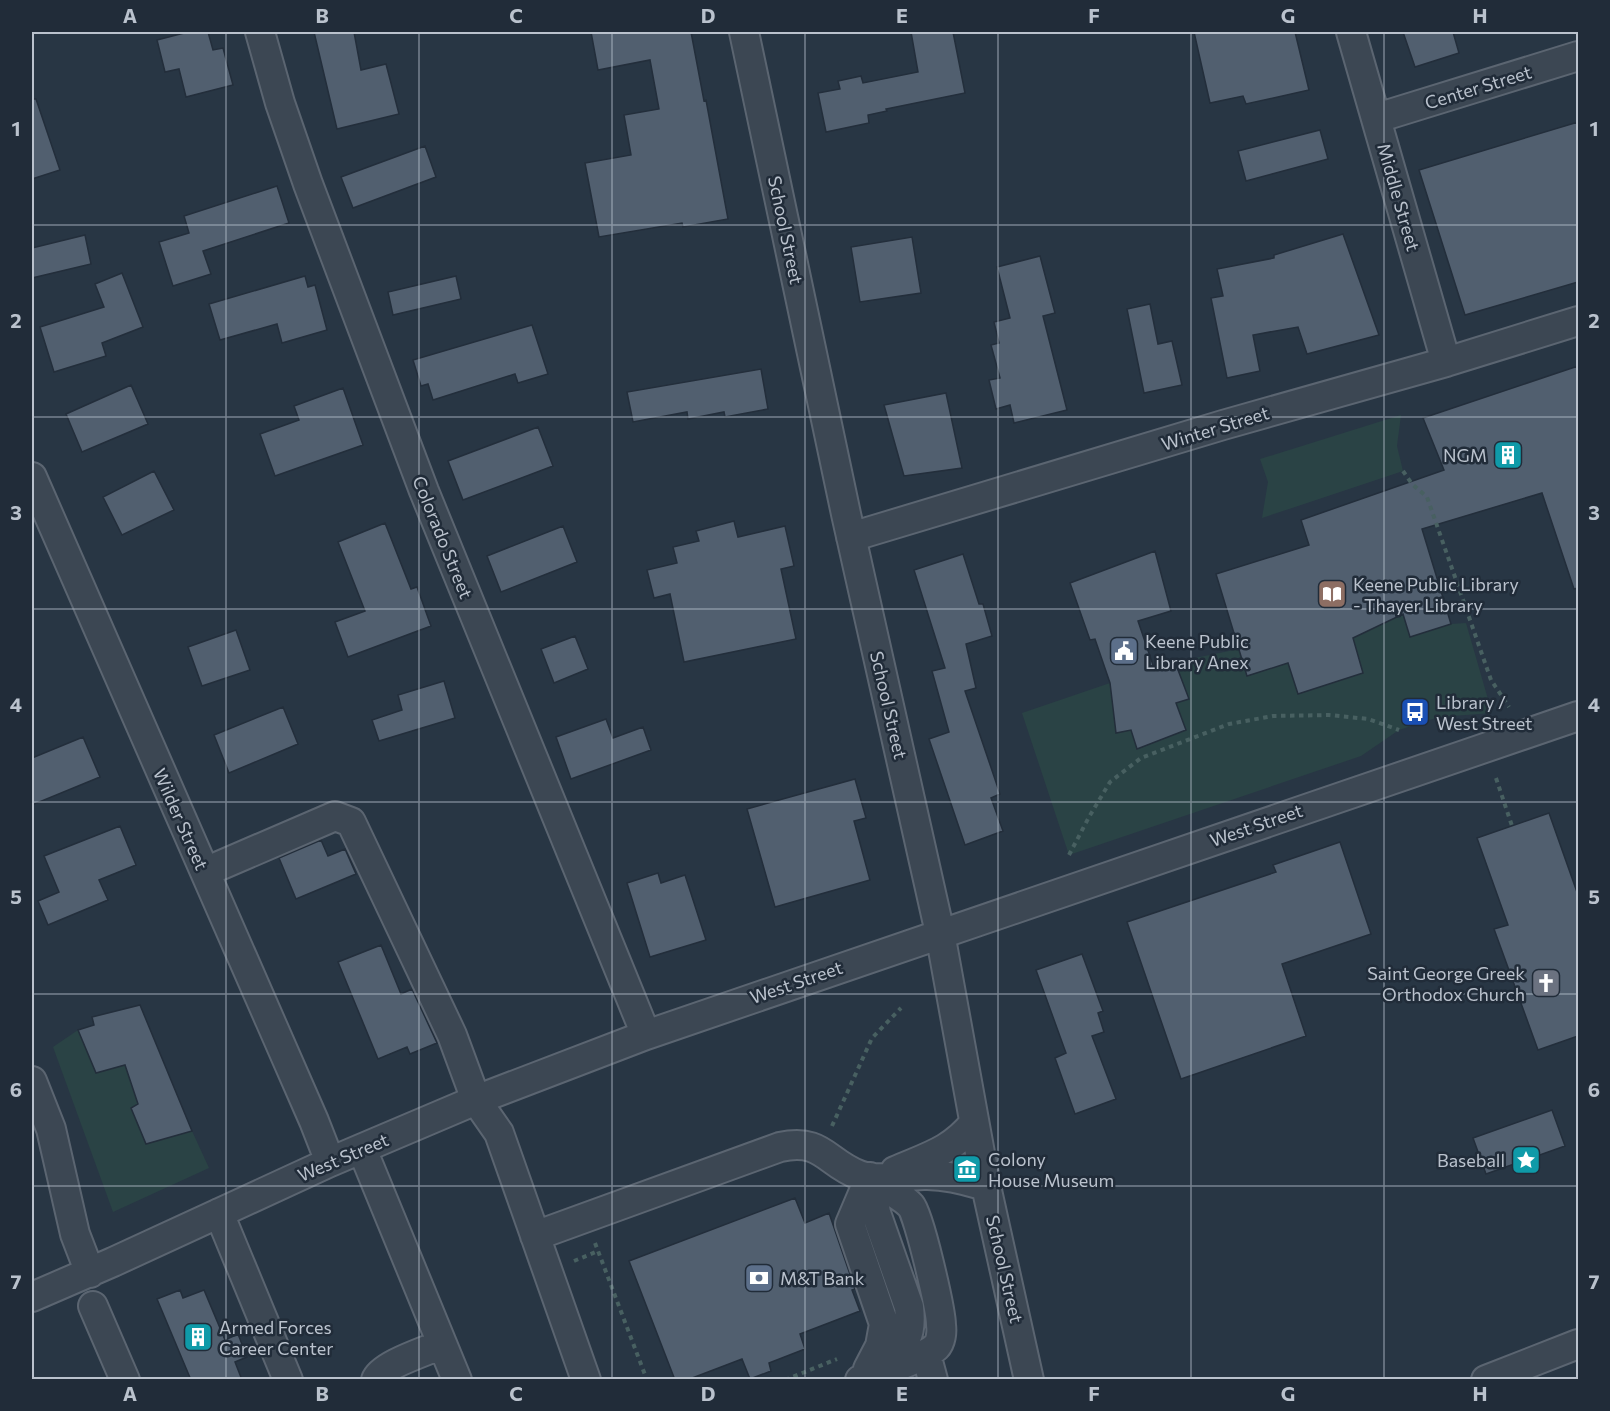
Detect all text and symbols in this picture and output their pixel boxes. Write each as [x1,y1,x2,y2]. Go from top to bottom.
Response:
text: A [123,3,137,27]
text: B [315,3,329,27]
text: C [509,3,523,27]
text: D [701,3,715,27]
text: E [896,3,908,27]
text: F [1088,3,1100,27]
text: G [1281,3,1295,27]
text: H [1473,3,1488,27]
street label: Center Street [1422,60,1534,114]
text: 1 [11,116,21,140]
text: 1 [1589,116,1599,140]
street label: Middle Street [1373,141,1425,253]
street label: School Street [764,174,808,286]
text: 2 [10,308,22,332]
text: 2 [1588,308,1600,332]
street label: Winter Street [1158,401,1272,455]
building icon: NGM [1492,439,1524,471]
place label: NGM [1443,444,1487,466]
street label: Colorado Street [408,472,478,602]
text: 3 [10,500,22,524]
text: 3 [1588,500,1600,524]
place label: Keene Public Library - Thayer Library [1353,573,1519,616]
library icon: Keene Public Library - Thayer Library [1316,578,1348,610]
place label: Keene Public Library Anex [1145,630,1249,673]
public building icon: Keene Public Library Anex [1108,635,1140,667]
street label: School Street [866,649,912,761]
place label: Library / West Street [1436,691,1532,734]
text: 4 [10,692,22,716]
text: 4 [1588,692,1600,716]
bus stop icon: Library / West Street [1399,696,1431,728]
street label: Wilder Street [149,765,213,873]
street label: West Street [1207,799,1305,851]
text: 5 [10,884,22,908]
text: 5 [1588,884,1600,908]
street label: West Street [747,956,845,1008]
place label: Saint George Greek Orthodox Church [1367,962,1525,1005]
church icon: Saint George Greek Orthodox Church [1530,967,1562,999]
text: 6 [10,1077,22,1101]
text: 6 [1588,1077,1600,1101]
street label: West Street [294,1128,392,1186]
place icon: Baseball [1510,1144,1542,1176]
place label: Colony House Museum [988,1148,1114,1191]
place label: Baseball [1437,1149,1505,1171]
museum icon: Colony House Museum [951,1153,983,1185]
street label: School Street [982,1213,1028,1325]
bank icon: M&T Bank [743,1262,775,1294]
place label: M&T Bank [780,1267,865,1289]
text: 7 [11,1269,22,1293]
text: 7 [1589,1269,1600,1293]
place label: Armed Forces Career Center [219,1316,333,1359]
building icon: Armed Forces Career Center [182,1321,214,1353]
text: A [123,1381,137,1405]
text: B [315,1381,329,1405]
text: C [509,1381,523,1405]
text: D [701,1381,715,1405]
text: E [896,1381,908,1405]
text: F [1088,1381,1100,1405]
text: G [1281,1381,1295,1405]
text: H [1473,1381,1488,1405]

